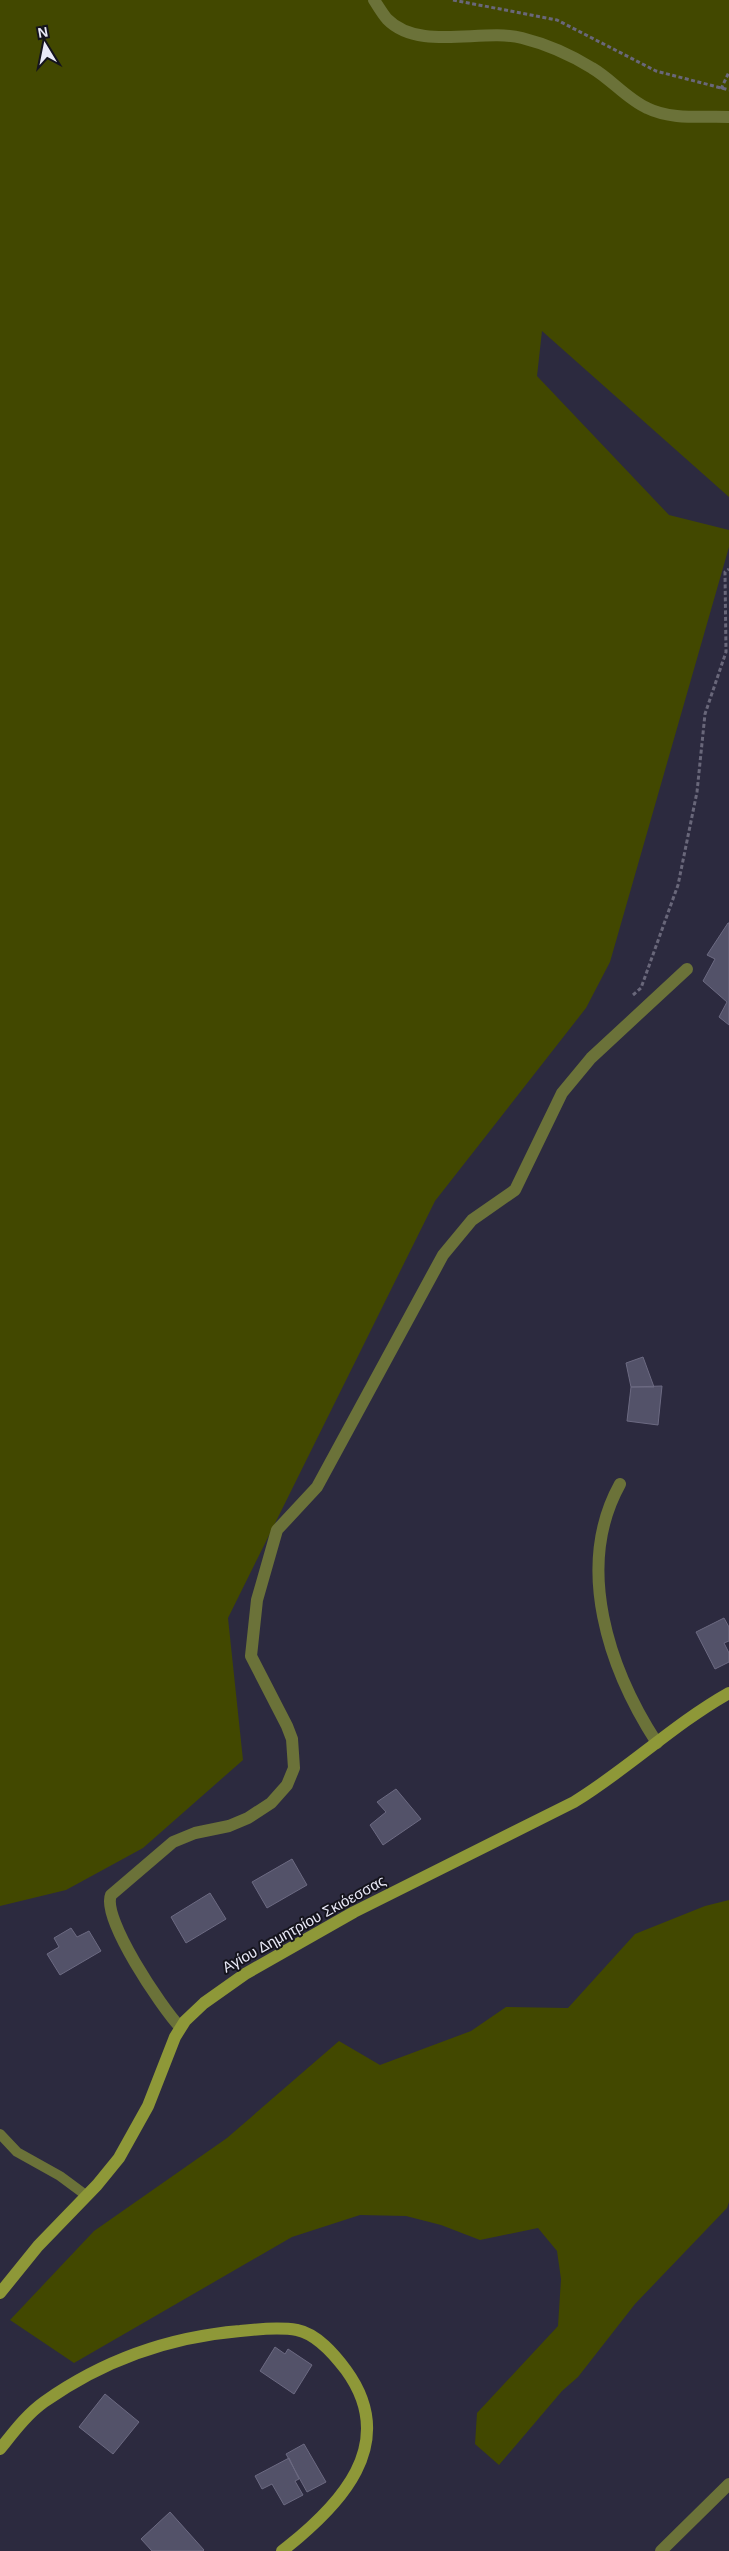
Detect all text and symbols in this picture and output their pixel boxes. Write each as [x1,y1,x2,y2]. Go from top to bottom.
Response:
north arrow [20,20,70,70]
text: N [36,23,49,41]
street label: Αγίου Δημητρίου Σκιόεσσας [219,1872,388,1976]

